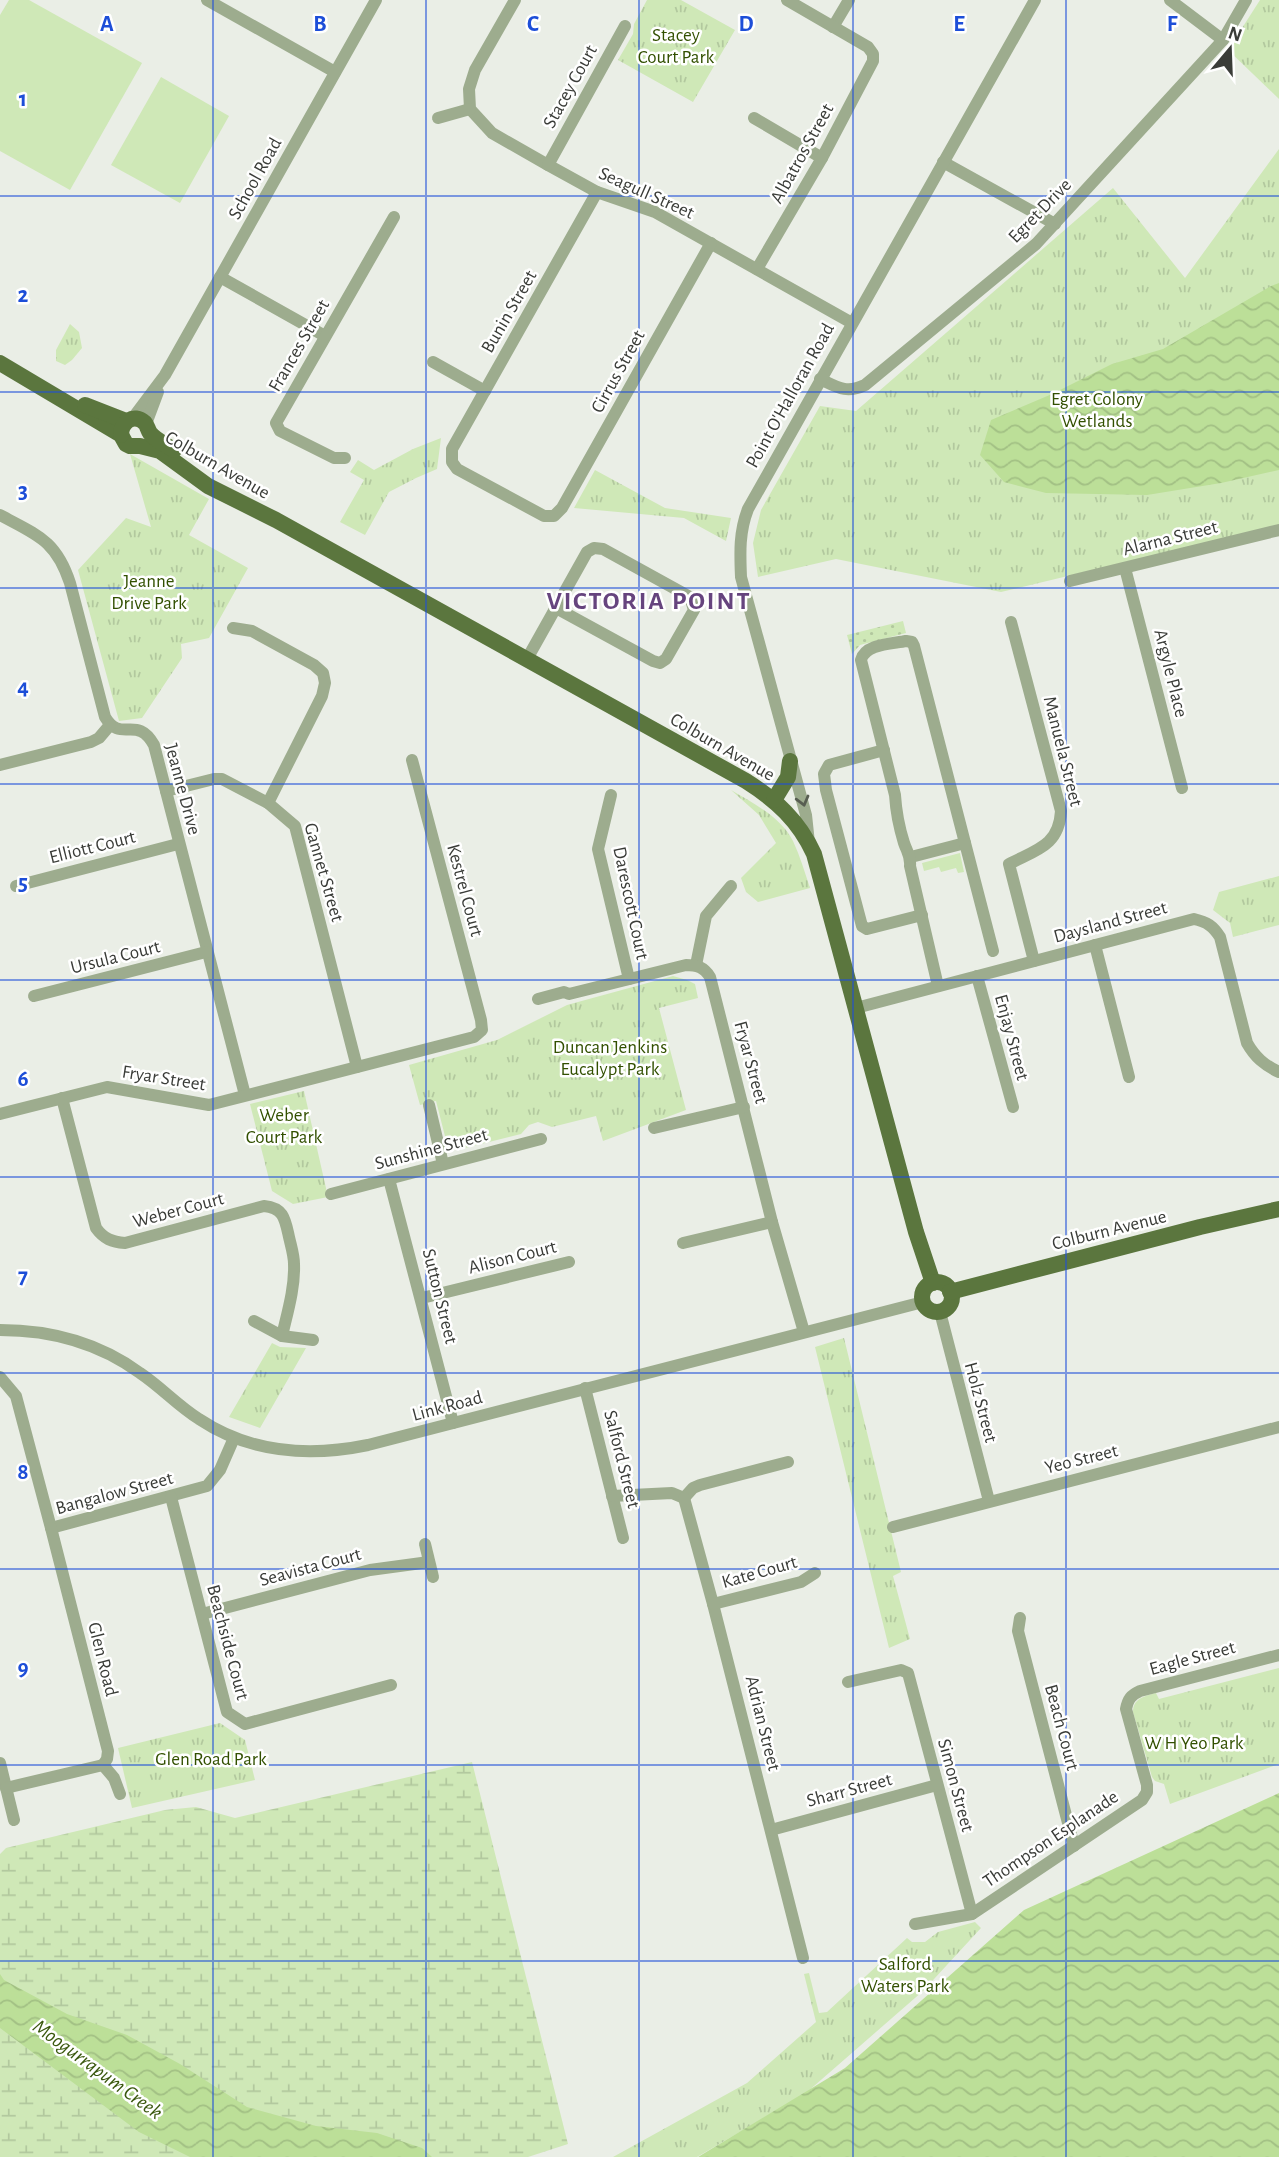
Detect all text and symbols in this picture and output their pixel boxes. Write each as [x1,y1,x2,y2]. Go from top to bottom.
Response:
text: A [100,13,114,36]
text: B [313,13,327,36]
text: C [527,13,539,36]
text: D [738,13,754,36]
text: E [953,13,965,36]
text: F [1167,13,1178,36]
north arrow [1195,14,1265,84]
text: N [1226,23,1244,45]
park label: Stacey Court Park [638,26,715,67]
street label: Stacey Court [540,42,601,131]
text: 1 [19,88,27,111]
street label: Albatros Street [767,101,837,207]
street label: School Road [225,135,286,223]
street label: Seagull Street [596,164,697,223]
street label: Egret Drive [1005,175,1075,247]
street label: Bunin Street [478,267,540,356]
text: 2 [18,284,29,307]
street label: Frances Street [265,296,333,395]
street label: Point O'Halloran Road [743,320,838,471]
street label: Cirrus Street [588,327,649,416]
park label: Egret Colony Wetlands [1051,390,1143,431]
street label: Colburn Avenue [162,428,273,503]
text: 3 [18,480,28,503]
street label: Alarna Street [1121,518,1220,559]
park label: Jeanne Drive Park [111,572,187,613]
district label: VICTORIA POINT [546,588,752,614]
street label: Argyle Place [1150,627,1191,719]
text: 4 [17,676,29,699]
street label: Manuela Street [1040,694,1085,808]
street label: Colburn Avenue [667,710,778,785]
street label: Jeanne Drive [161,742,204,837]
one-way arrow [795,795,809,807]
street label: Gannet Street [300,821,347,924]
street label: Elliott Court [47,828,137,867]
street label: Kestrel Court [443,842,486,939]
street label: Darescott Court [609,845,652,962]
text: 5 [18,872,28,895]
street label: Daysland Street [1052,898,1169,947]
street label: Ursula Court [69,937,162,978]
street label: Enjay Street [991,992,1032,1082]
street label: Fryar Street [730,1019,771,1106]
park label: Duncan Jenkins Eucalypt Park [553,1038,667,1079]
street label: Fryar Street [121,1063,207,1094]
text: 6 [17,1068,29,1091]
park label: Weber Court Park [246,1106,323,1147]
street label: Sunshine Street [373,1125,490,1174]
street label: Weber Court [131,1189,226,1232]
street label: Colburn Avenue [1050,1207,1169,1254]
street label: Alison Court [466,1237,558,1278]
street label: Sutton Street [419,1247,461,1346]
text: 7 [18,1265,28,1288]
street label: Holz Street [961,1360,1000,1445]
street label: Link Road [410,1388,485,1425]
street label: Salford Street [600,1408,643,1510]
street label: Yeo Street [1043,1441,1120,1478]
text: 8 [17,1461,29,1484]
street label: Bangalow Street [54,1469,175,1518]
street label: Seavista Court [258,1545,363,1590]
street label: Kate Court [720,1553,799,1592]
street label: Beachside Court [203,1583,252,1702]
street label: Glen Road [84,1620,121,1698]
street label: Eagle Street [1147,1638,1237,1679]
text: 9 [17,1657,29,1680]
street label: Adrian Street [742,1674,784,1773]
street label: Beach Court [1041,1682,1082,1773]
park label: W H Yeo Park [1144,1734,1244,1753]
street label: Simon Street [934,1737,977,1834]
park label: Glen Road Park [155,1750,267,1769]
street label: Sharr Street [805,1770,894,1811]
street label: Thompson Esplanade [980,1787,1122,1891]
park label: Salford Waters Park [861,1955,950,1996]
water label: Moogurrapum Creek [29,2016,167,2124]

